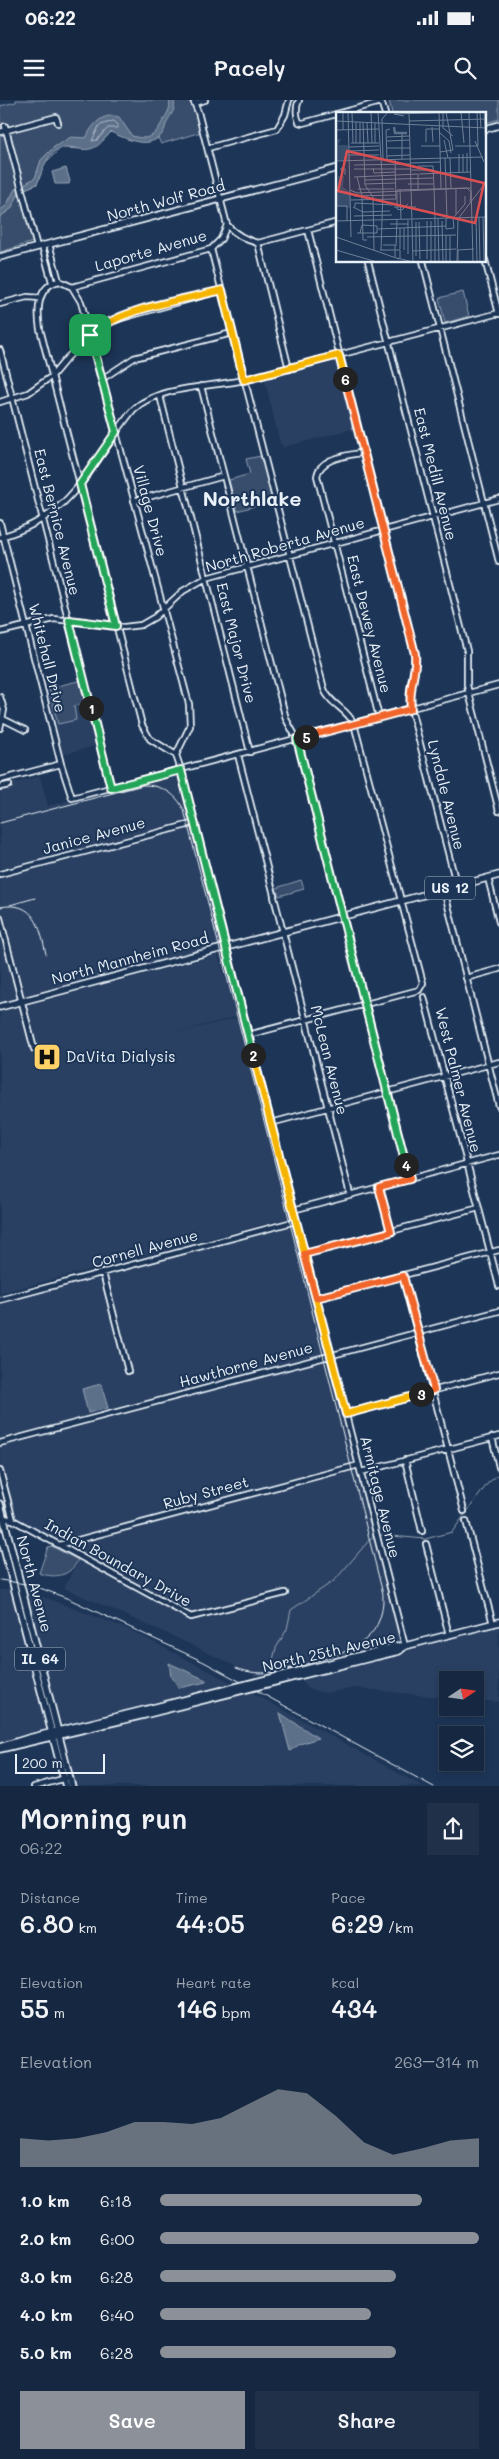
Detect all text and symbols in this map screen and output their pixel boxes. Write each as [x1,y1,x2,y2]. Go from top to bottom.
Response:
text: 06:22 [25,5,76,30]
text: Pacely [213,53,286,82]
icon: menu [20,54,48,82]
icon: search [451,54,479,82]
inset map [336,112,486,262]
street label: North Wolf Road [105,175,227,225]
street label: Laporte Avenue [92,225,209,276]
pin [69,314,111,356]
icon: arrive [76,321,104,349]
pin: 6 [332,366,358,392]
text: 6 [341,370,350,389]
street label: East Medill Avenue [410,405,462,542]
street label: East Bernice Avenue [30,446,86,597]
street label: Village Drive [129,463,173,559]
district label: Northlake [203,485,301,511]
street label: North Roberta Avenue [203,512,367,576]
street label: East Dewey Avenue [343,553,397,695]
street label: East Major Drive [212,580,262,705]
street label: Whitehall Drive [25,601,71,714]
pin: 1 [78,696,104,720]
text: 1 [88,699,95,718]
pin: 5 [294,724,318,750]
text: 5 [302,728,311,747]
street label: Lyndale Avenue [424,738,470,852]
street label: Janice Avenue [40,812,147,858]
road number: US 12 [425,876,475,900]
street label: North Mannheim Road [49,927,210,989]
street label: McLean Avenue [307,1003,353,1117]
street label: West Palmer Avenue [431,1005,487,1154]
hospital icon: DaVita Dialysis [32,1042,62,1072]
pin: 2 [240,1042,266,1068]
place label: DaVita Dialysis [66,1046,176,1066]
text: 2 [250,1046,257,1065]
pin: 4 [394,1152,418,1178]
text: 4 [402,1156,411,1175]
street label: Cornell Avenue [90,1224,200,1272]
street label: Hawthorne Avenue [177,1337,315,1391]
pin: 3 [408,1382,434,1406]
text: 3 [417,1385,426,1404]
street label: Armitage Avenue [356,1434,406,1560]
street label: Ruby Street [161,1471,251,1513]
street label: Indian Boundary Drive [42,1513,195,1611]
street label: North Avenue [12,1533,57,1634]
street label: North 25th Avenue [260,1626,397,1676]
road number: IL 64 [15,1648,65,1670]
north arrow [439,1671,484,1716]
map controls [439,1671,484,1771]
button: layers [439,1726,484,1771]
scale bar [15,1752,105,1775]
text: 200 m [22,1753,63,1772]
text: Morning run [20,1800,187,1836]
button: share [427,1803,479,1855]
text: 06:22 [20,1837,62,1858]
text: Distance [20,1888,80,1907]
text: Time [176,1888,208,1907]
text: Pace [331,1888,366,1907]
text: 6.80 [20,1907,74,1939]
text: 44:05 [176,1907,245,1939]
text: 6:29 [331,1907,383,1939]
text: km [74,1918,97,1937]
text: /km [383,1918,414,1937]
text: Elevation [20,1973,83,1992]
text: Heart rate [176,1973,251,1992]
text: kcal [331,1973,359,1992]
text: 55 [20,1992,49,2024]
text: 146 [176,1992,217,2024]
text: 434 [331,1992,377,2024]
text: m [49,2003,65,2022]
text: bpm [217,2003,251,2022]
text: Elevation [20,2051,92,2072]
text: 263–314 m [394,2051,479,2072]
text: 1.0 km [20,2190,69,2211]
text: 6:18 [100,2190,131,2211]
text: 2.0 km [20,2228,71,2249]
text: 6:00 [100,2228,134,2249]
text: 3.0 km [20,2266,72,2287]
text: 6:28 [100,2266,133,2287]
text: 4.0 km [20,2304,72,2325]
text: 6:40 [100,2304,134,2325]
text: 5.0 km [20,2342,72,2363]
text: 6:28 [100,2342,133,2363]
button: Save [20,2391,245,2449]
button: Share [255,2391,479,2449]

